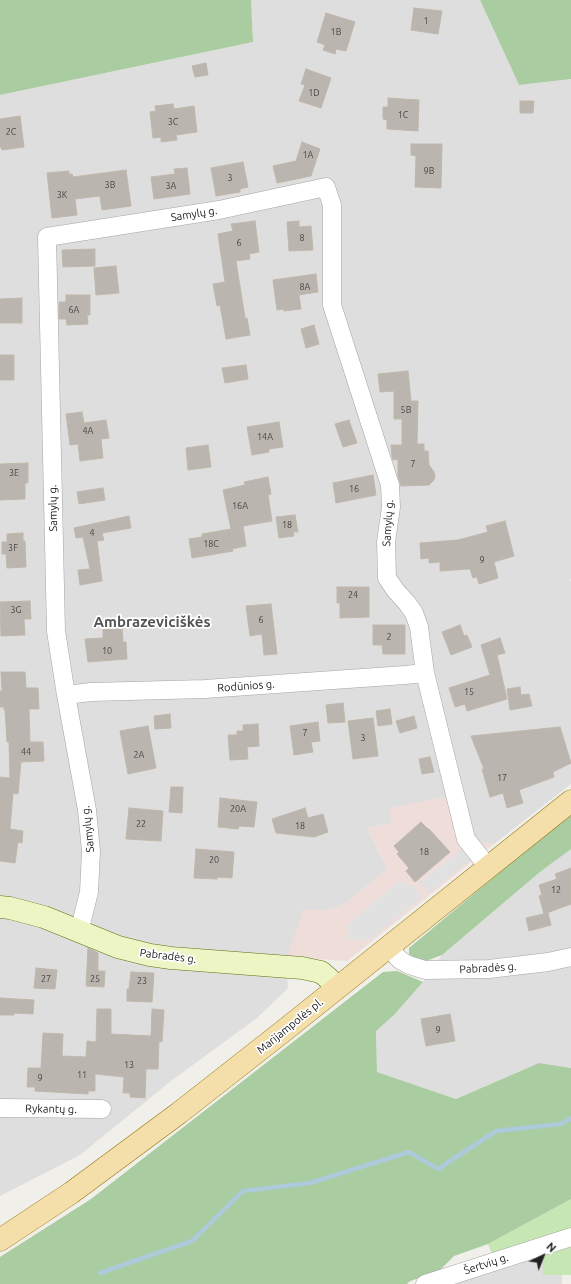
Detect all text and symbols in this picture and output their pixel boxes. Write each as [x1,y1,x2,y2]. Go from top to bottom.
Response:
house number: 1 [423,16,429,26]
house number: 1B [331,27,341,37]
house number: 1D [308,88,320,98]
house number: 1C [398,110,408,120]
house number: 3C [168,117,178,127]
house number: 2C [6,127,16,137]
house number: 1A [303,150,313,160]
house number: 9B [424,166,434,176]
house number: 3 [227,173,233,183]
house number: 3B [105,180,115,190]
house number: 3A [166,181,176,191]
house number: 3K [57,190,67,200]
street label: Samylų g. [170,204,218,224]
house number: 8 [299,233,305,243]
house number: 6 [236,238,242,248]
house number: 8A [300,282,310,292]
house number: 6A [69,305,79,315]
house number: 5B [401,405,411,415]
house number: 4A [83,426,93,436]
house number: 14A [257,432,273,442]
house number: 7 [410,459,416,469]
house number: 3E [9,468,19,478]
street label: Samylų g. [46,484,60,532]
house number: 16 [349,484,359,494]
street label: Samylų g. [380,499,396,547]
house number: 16A [232,501,248,511]
house number: 18 [282,520,292,530]
house number: 4 [89,528,95,538]
house number: 18C [203,539,219,549]
house number: 3F [8,543,18,553]
house number: 9 [479,555,485,565]
house number: 24 [348,590,358,600]
house number: 3G [10,605,22,615]
district label: Ambrazeviciškės [94,613,210,631]
house number: 6 [258,615,264,625]
house number: 2 [386,632,392,642]
house number: 10 [102,646,112,656]
street label: Rodūnios g. [217,677,275,695]
house number: 15 [464,687,474,697]
house number: 7 [302,728,308,738]
house number: 3 [360,733,366,743]
house number: 44 [21,747,31,757]
house number: 2A [134,750,144,760]
house number: 17 [497,773,507,783]
house number: 20A [230,804,246,814]
street label: Samylų g. [79,805,97,853]
house number: 22 [136,819,146,829]
house number: 18 [295,821,305,831]
house number: 18 [419,847,429,857]
house number: 20 [209,855,219,865]
house number: 12 [551,885,561,895]
street label: Pabradės g. [139,946,197,966]
street label: Pabradės g. [459,960,517,976]
house number: 27 [41,974,51,984]
house number: 25 [90,974,100,984]
house number: 23 [137,976,147,986]
street label: Marijampolės pl. [254,995,326,1057]
house number: 9 [435,1025,441,1035]
house number: 13 [124,1060,134,1070]
house number: 11 [77,1070,87,1080]
house number: 9 [37,1073,43,1083]
street label: Rykantų g. [25,1102,77,1116]
north arrow [523,1236,563,1276]
text: N [544,1240,558,1254]
street label: Šertvių g. [462,1251,510,1277]

